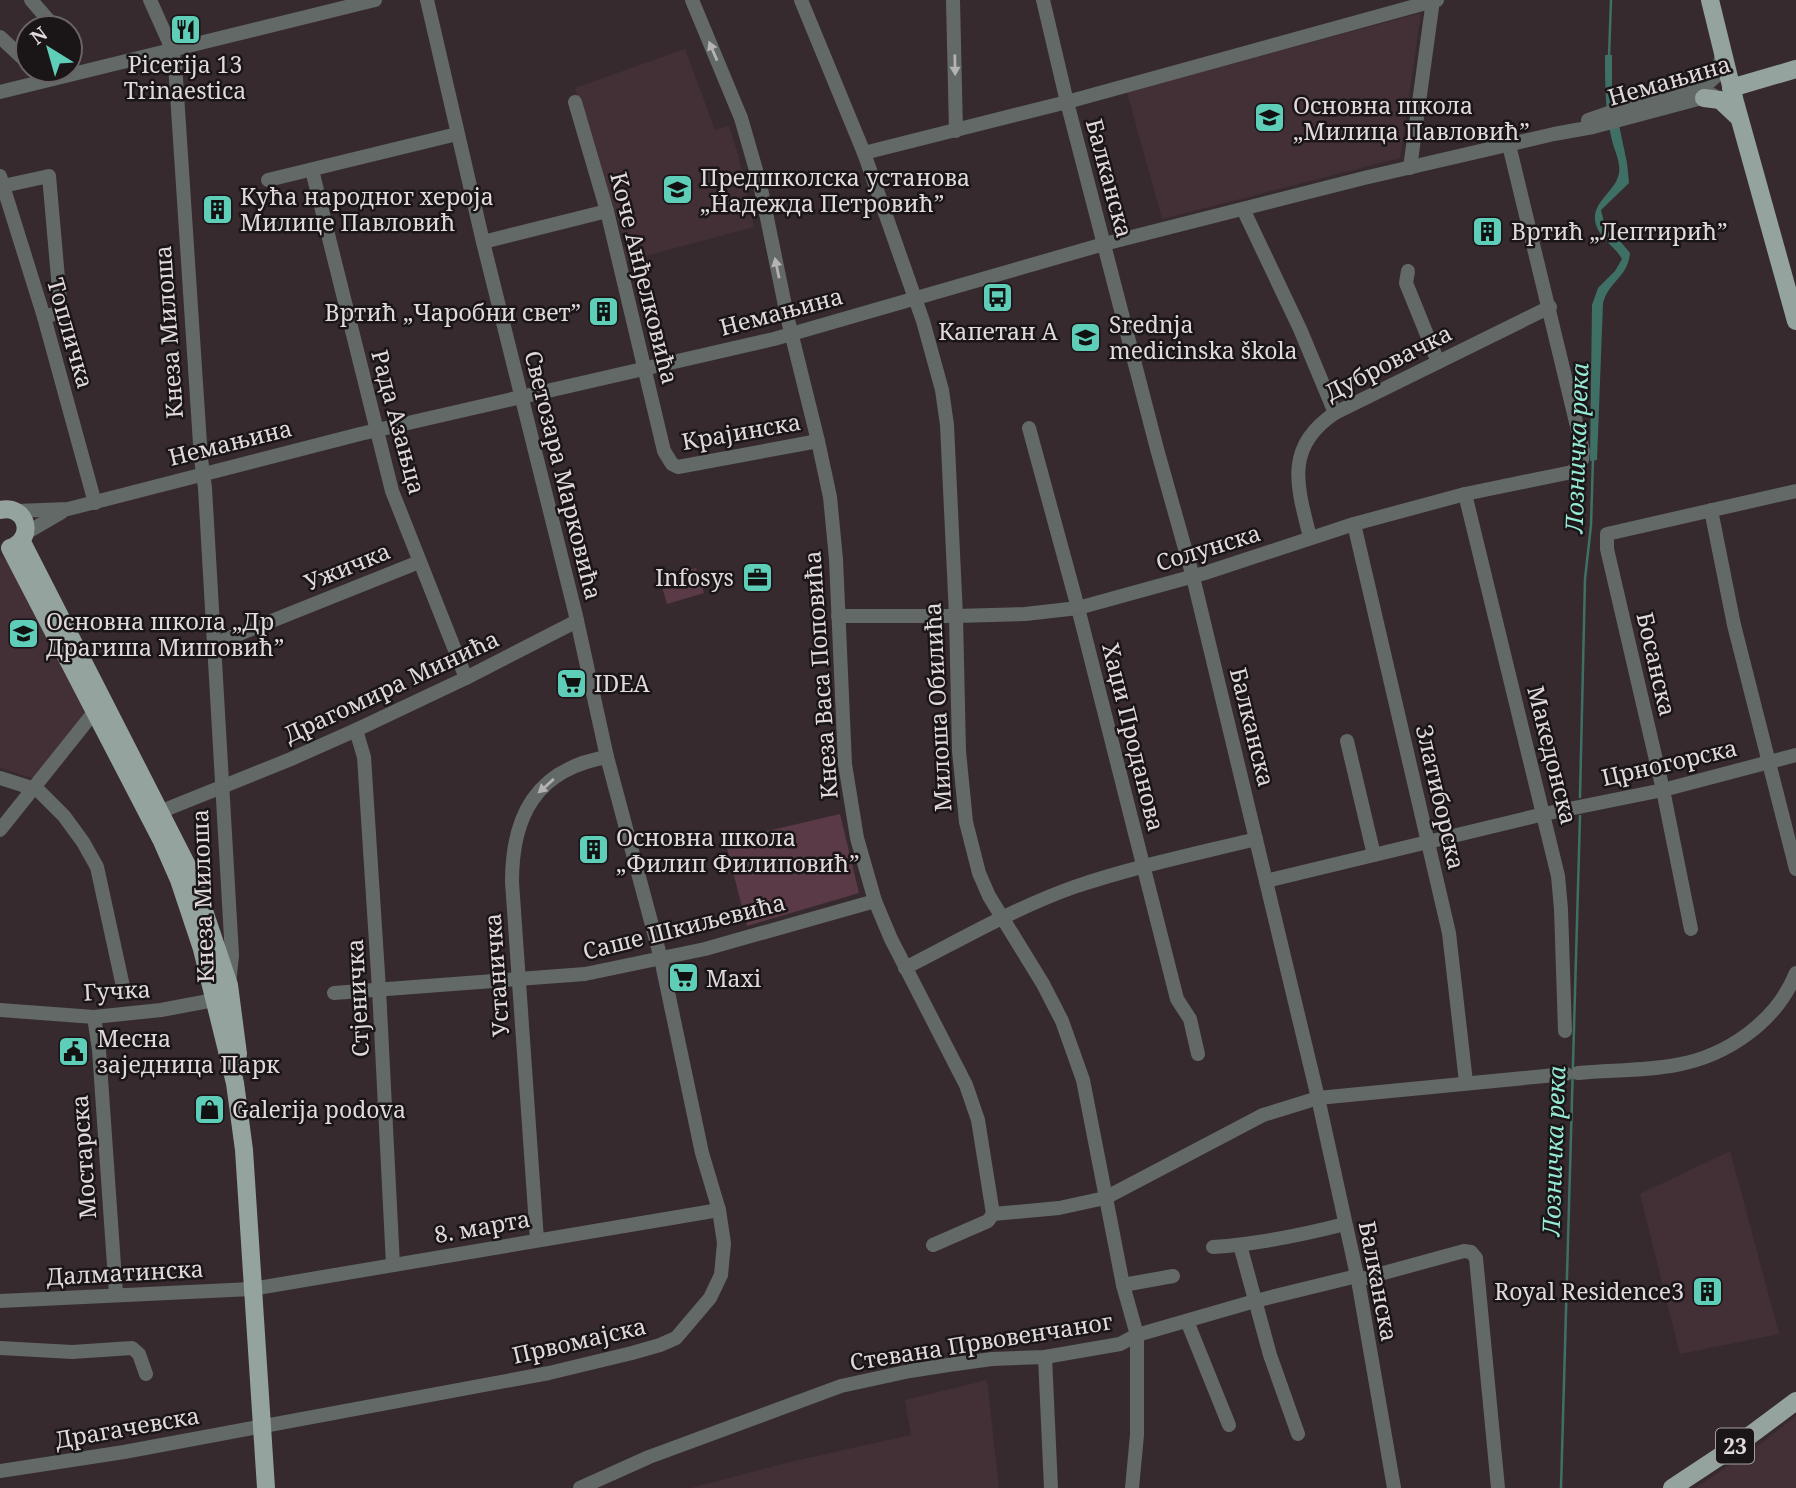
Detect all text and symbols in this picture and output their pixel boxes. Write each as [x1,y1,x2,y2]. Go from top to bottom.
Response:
restaurant icon: Picerija 13 Trinaestica [168,13,202,47]
north arrow [14,14,84,84]
text: N [25,21,53,50]
one-way arrow [707,40,718,61]
street label: Немањина [1604,47,1734,113]
place label: Picerija 13 Trinaestica [124,48,246,106]
one-way arrow [949,55,960,77]
place label: Основна школа „Милица Павловић” [1293,89,1530,147]
school or university icon: Основна школа „Милица Павловић” [1253,101,1287,135]
street label: Балканска [1079,115,1141,241]
place label: Предшколска установа „Надежда Петровић” [700,161,970,219]
street label: Коче Анђелковића [603,169,687,387]
school or university icon: Предшколска установа „Надежда Петровић” [660,173,694,207]
place label: Кућа народног хероја Милице Павловић [240,180,494,238]
building icon: Кућа народног хероја Милице Павловић [200,192,234,226]
building icon: Вртић „Лептирић” [1471,214,1505,248]
place label: Вртић „Лептирић” [1511,215,1728,247]
street label: Кнеза Милоша [146,244,190,420]
one-way arrow [771,257,782,279]
street label: Топличка [40,274,102,392]
street label: Немањина [716,279,846,343]
bus stop icon: Капетан А [981,280,1015,314]
building icon: Вртић „Чаробни свет” [587,295,621,329]
place label: Вртић „Чаробни свет” [324,296,581,328]
place label: Srednja medicinska škola [1109,308,1298,366]
place label: Капетан А [938,315,1059,347]
street label: Дубровачка [1319,316,1457,408]
school or university icon: Srednja medicinska škola [1069,320,1103,354]
street label: Рада Азањца [364,346,434,498]
street label: Светозара Марковића [518,347,610,603]
water label: Лозничка река [1557,362,1595,535]
street label: Крајинска [679,405,803,457]
street label: Немањина [165,411,295,473]
street label: Солунска [1152,516,1264,578]
street label: Ужичка [299,534,395,598]
street label: Кнеза Васа Поповића [795,550,845,800]
office icon: Infosys [740,560,774,594]
place label: Infosys [655,561,734,593]
street label: Милоша Обилића [916,602,958,812]
place label: Основна школа „Др Драгиша Мишовић” [46,605,284,663]
street label: Босанска [1630,609,1684,719]
school or university icon: Основна школа „Др Драгиша Мишовић” [6,617,40,651]
street label: Драгомира Минића [278,622,504,750]
street label: Хаџи Проданова [1095,640,1173,834]
street label: Балканска [1223,664,1283,790]
supermarket icon: IDEA [554,666,588,700]
place label: IDEA [594,667,650,699]
street label: Македонска [1520,682,1586,828]
street label: Златиборска [1409,721,1473,873]
street label: Црногорска [1598,731,1740,793]
one-way arrow [538,777,555,793]
street label: Кнеза Милоша [183,809,221,983]
place label: Основна школа „Филип Филиповић” [616,821,860,879]
building icon: Основна школа „Филип Филиповић” [576,833,610,867]
street label: Саше Шкиљевића [579,885,789,967]
street label: Устаничка [476,912,516,1038]
street label: Стјеничка [338,938,376,1058]
supermarket icon: Maxi [666,961,700,995]
place label: Maxi [706,962,762,994]
street label: Гучка [83,972,151,1008]
place label: Месна заједница Парк [97,1022,280,1080]
public building icon: Месна заједница Парк [57,1034,91,1068]
water label: Лозничка река [1534,1065,1572,1238]
shop icon: Galerija podova [192,1092,226,1126]
place label: Galerija podova [232,1093,406,1125]
street label: Мостарска [63,1094,103,1220]
street label: 8. марта [432,1202,532,1250]
street label: Балканска [1352,1218,1406,1344]
street label: Далматинска [46,1252,204,1292]
building icon: Royal Residence3 [1690,1274,1724,1308]
place label: Royal Residence3 [1494,1275,1684,1307]
street label: Стевана Првовенчаног [847,1304,1115,1378]
street label: Првомајска [509,1309,649,1371]
street label: Драгачевска [52,1399,202,1455]
road number: 23 [1716,1428,1754,1464]

